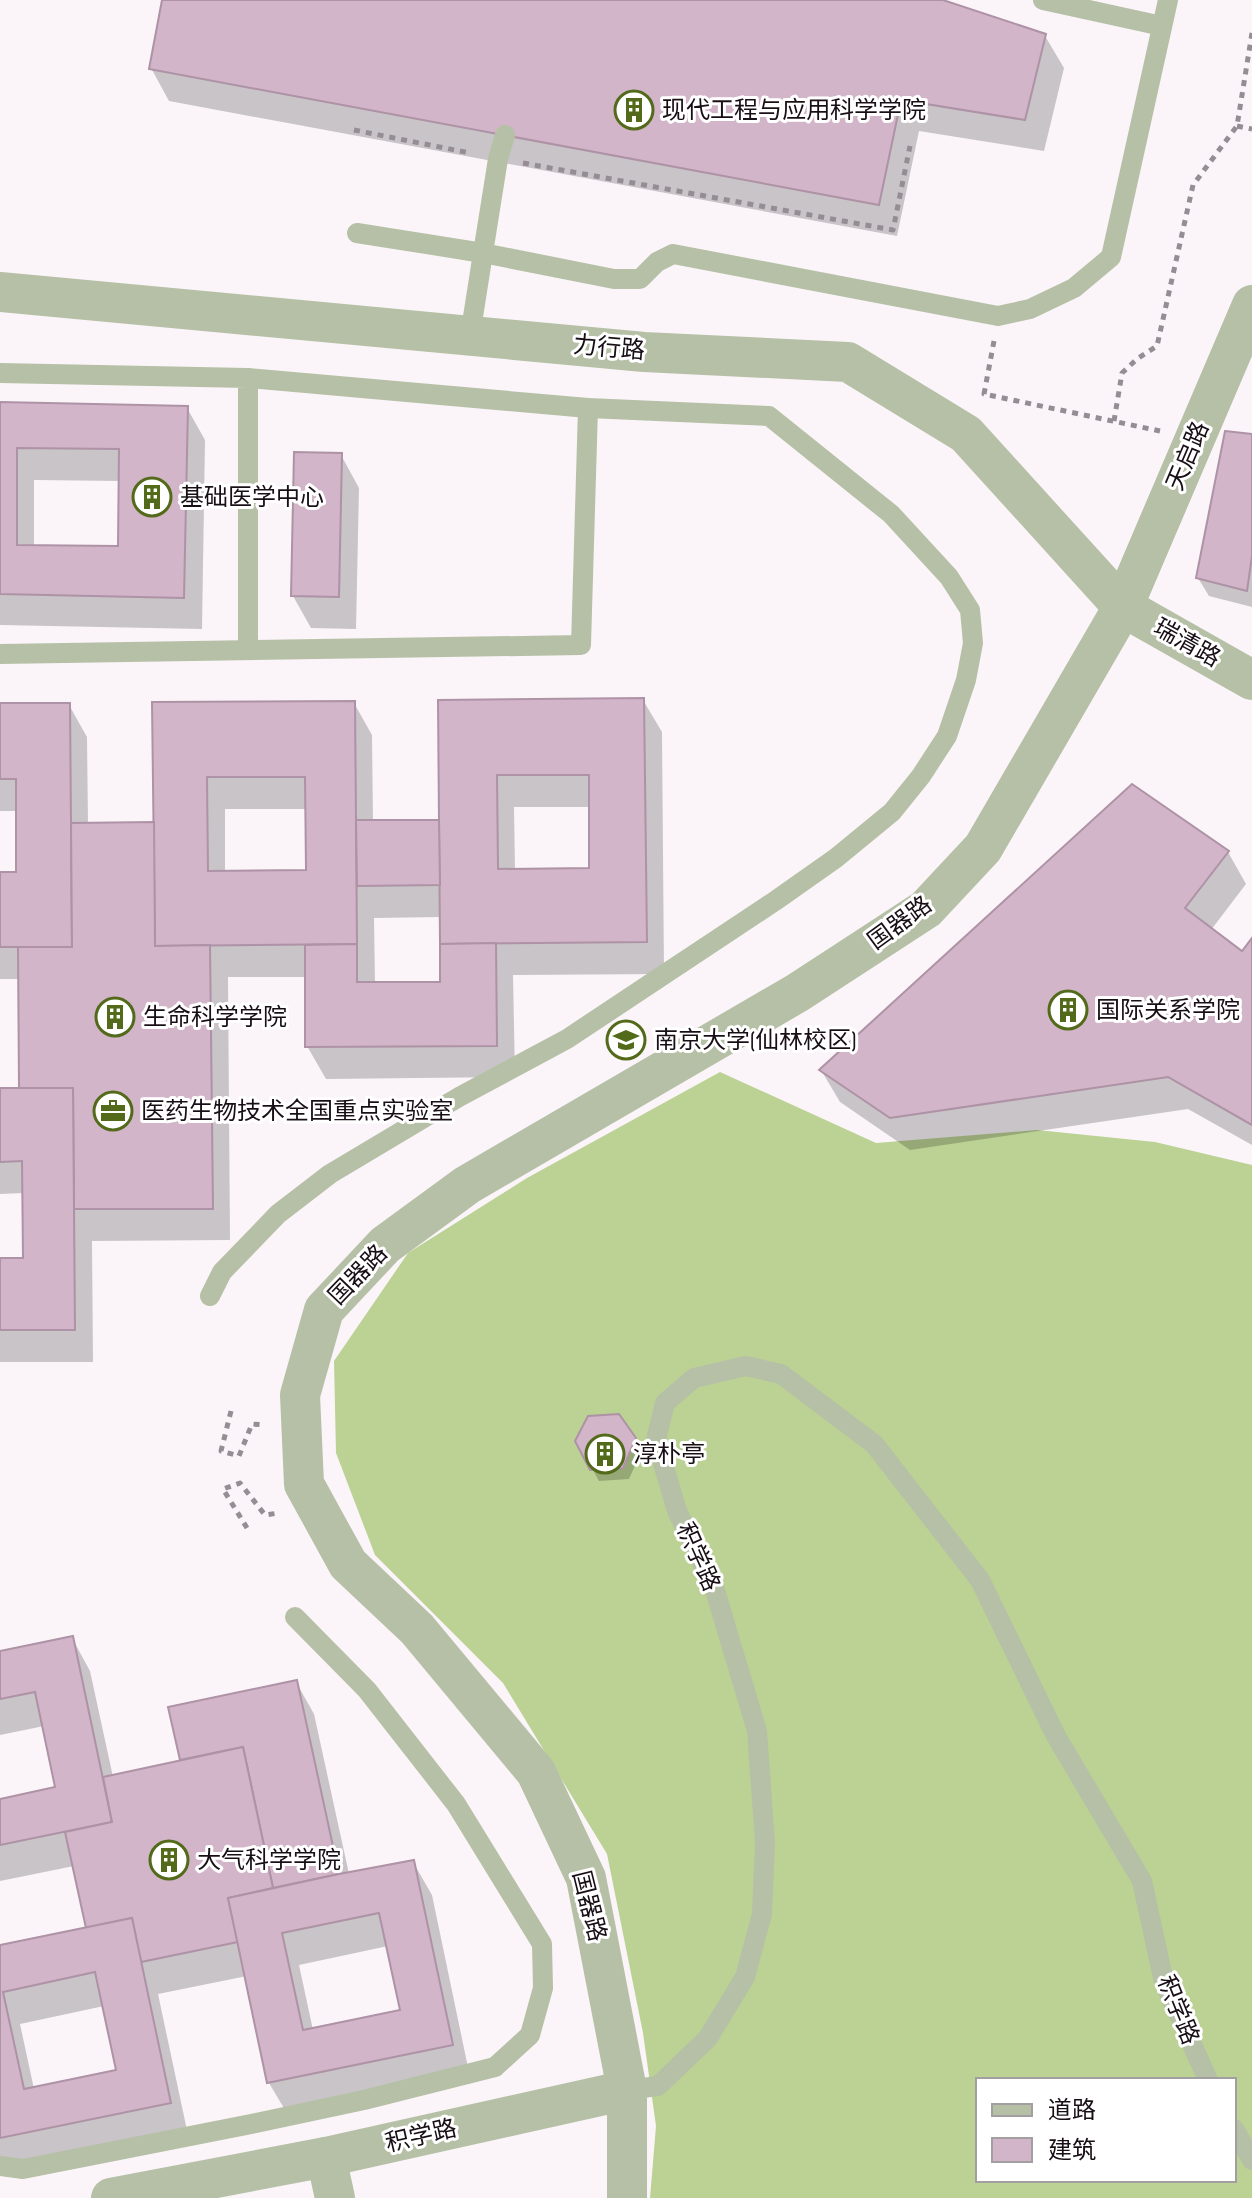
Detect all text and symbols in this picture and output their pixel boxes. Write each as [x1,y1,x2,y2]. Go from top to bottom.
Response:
building icon: 现代工程与应用科学学院 [613,89,655,131]
place label: 现代工程与应用科学学院 [662,96,926,125]
street label: 力行路 [572,330,646,366]
street label: 天启路 [1161,417,1215,495]
building icon: 基础医学中心 [131,476,173,518]
place label: 基础医学中心 [180,483,324,512]
street label: 瑞清路 [1148,613,1226,673]
street label: 国器路 [862,890,938,956]
building icon: 国际关系学院 [1047,989,1089,1031]
building icon: 生命科学学院 [94,996,136,1038]
place label: 国际关系学院 [1096,996,1240,1025]
place label: 生命科学学院 [143,1003,287,1032]
school or university icon: 南京大学(仙林校区) [605,1019,647,1061]
place label: 南京大学(仙林校区) [654,1026,856,1055]
office icon: 医药生物技术全国重点实验室 [92,1090,134,1132]
place label: 医药生物技术全国重点实验室 [141,1097,453,1126]
street label: 国器路 [323,1239,393,1311]
building icon: 淳朴亭 [584,1433,626,1475]
place label: 淳朴亭 [633,1440,705,1469]
street label: 积学路 [670,1518,726,1596]
building icon: 大气科学学院 [148,1839,190,1881]
place label: 大气科学学院 [197,1846,341,1875]
street label: 国器路 [566,1868,612,1944]
street label: 积学路 [1151,1971,1205,2049]
legend [976,2078,1236,2182]
text: 道路 [1048,2096,1096,2125]
street label: 积学路 [383,2114,459,2158]
text: 建筑 [1048,2136,1096,2165]

